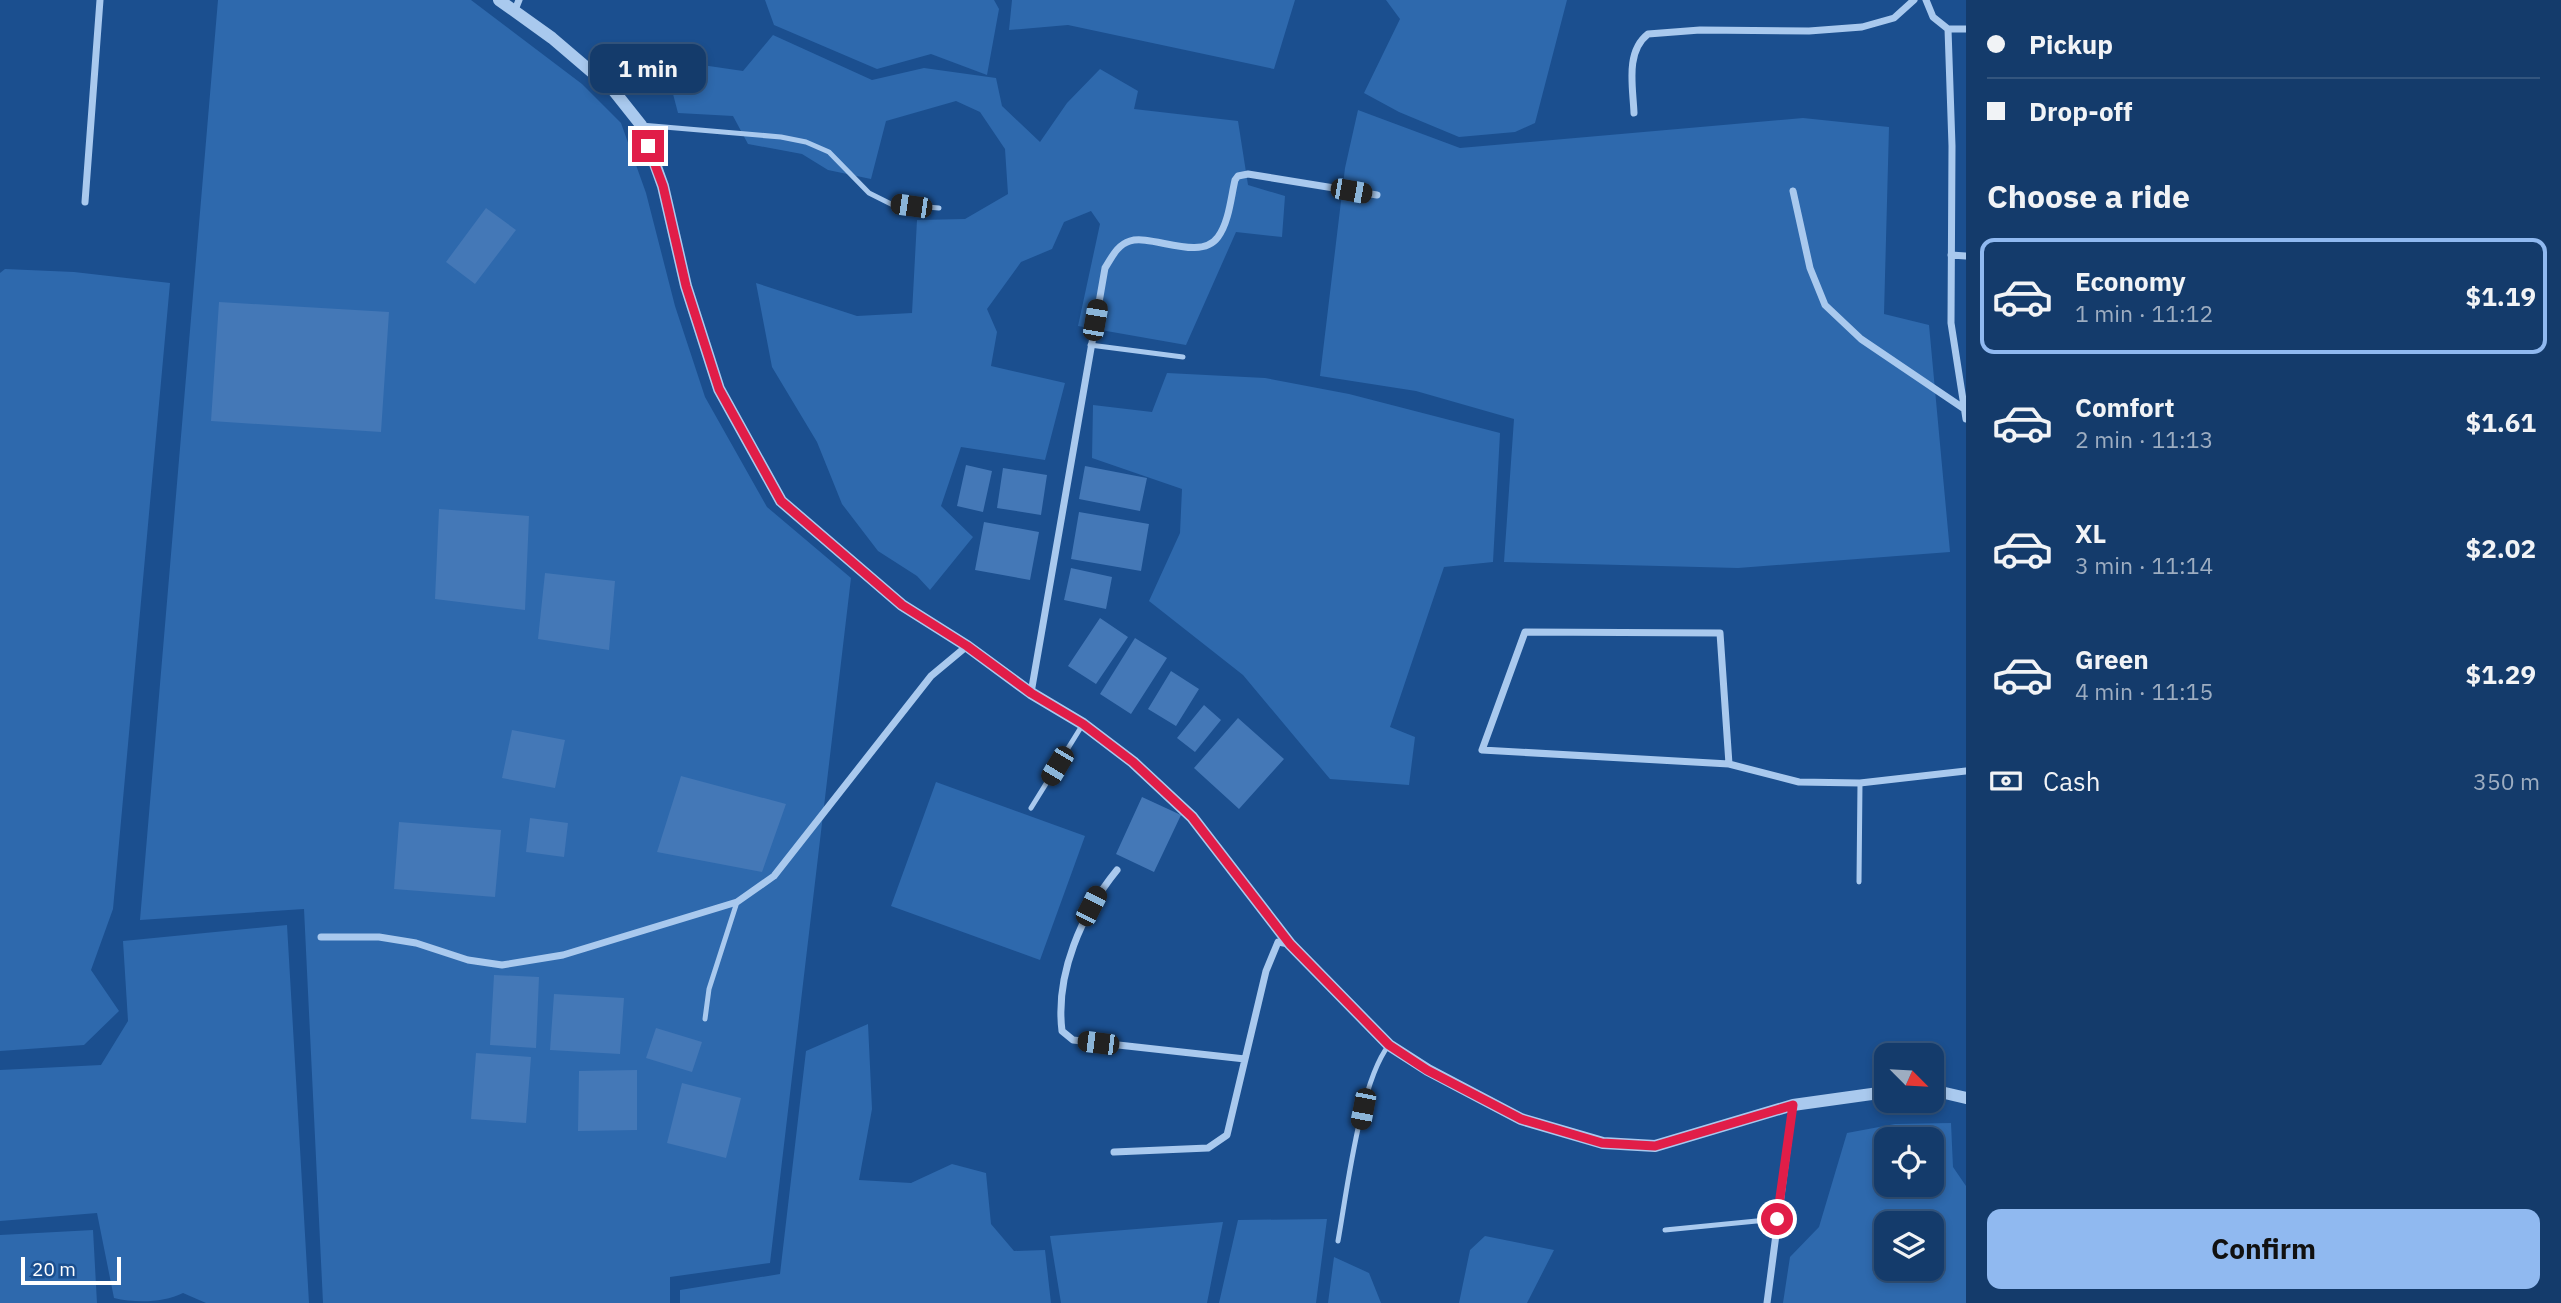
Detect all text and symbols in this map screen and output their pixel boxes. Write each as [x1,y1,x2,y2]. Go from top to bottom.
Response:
text: Pickup [2029,27,2113,61]
callout: 1 min [590,44,706,94]
text: 1 min [618,53,678,83]
text: Drop-off [2029,94,2132,128]
route end [632,130,664,162]
text: Choose a ride [1987,175,2190,217]
car [1329,177,1374,205]
car [889,193,934,219]
text: Economy [2075,264,2186,298]
icon: car [1991,265,2054,328]
text: $1.19 [2466,279,2536,313]
car [1082,297,1109,343]
text: 1 min · 11:12 [2075,298,2213,328]
text: Comfort [2075,390,2174,424]
icon: car [1991,391,2054,454]
text: $1.61 [2466,405,2536,439]
text: 2 min · 11:13 [2075,424,2213,454]
text: XL [2075,516,2106,550]
icon: car [1991,517,2054,580]
text: $2.02 [2466,531,2536,565]
text: 3 min · 11:14 [2075,550,2213,580]
text: Green [2075,642,2149,676]
icon: car [1991,643,2054,706]
text: $1.29 [2466,657,2536,691]
text: 4 min · 11:15 [2075,676,2213,706]
car [1038,743,1077,789]
icon: cash [1987,762,2025,800]
text: Cash [2043,764,2100,798]
text: 350 m [2473,766,2540,796]
car [1073,883,1110,929]
car [1076,1030,1121,1056]
north arrow [1874,1043,1944,1113]
map controls [1874,1043,1944,1281]
car [1349,1086,1378,1132]
button: locate [1874,1127,1944,1197]
route start [1761,1203,1793,1235]
button: Confirm [1987,1209,2540,1289]
button: layers [1874,1211,1944,1281]
scale bar [21,1254,121,1286]
text: 20 m [32,1257,76,1281]

